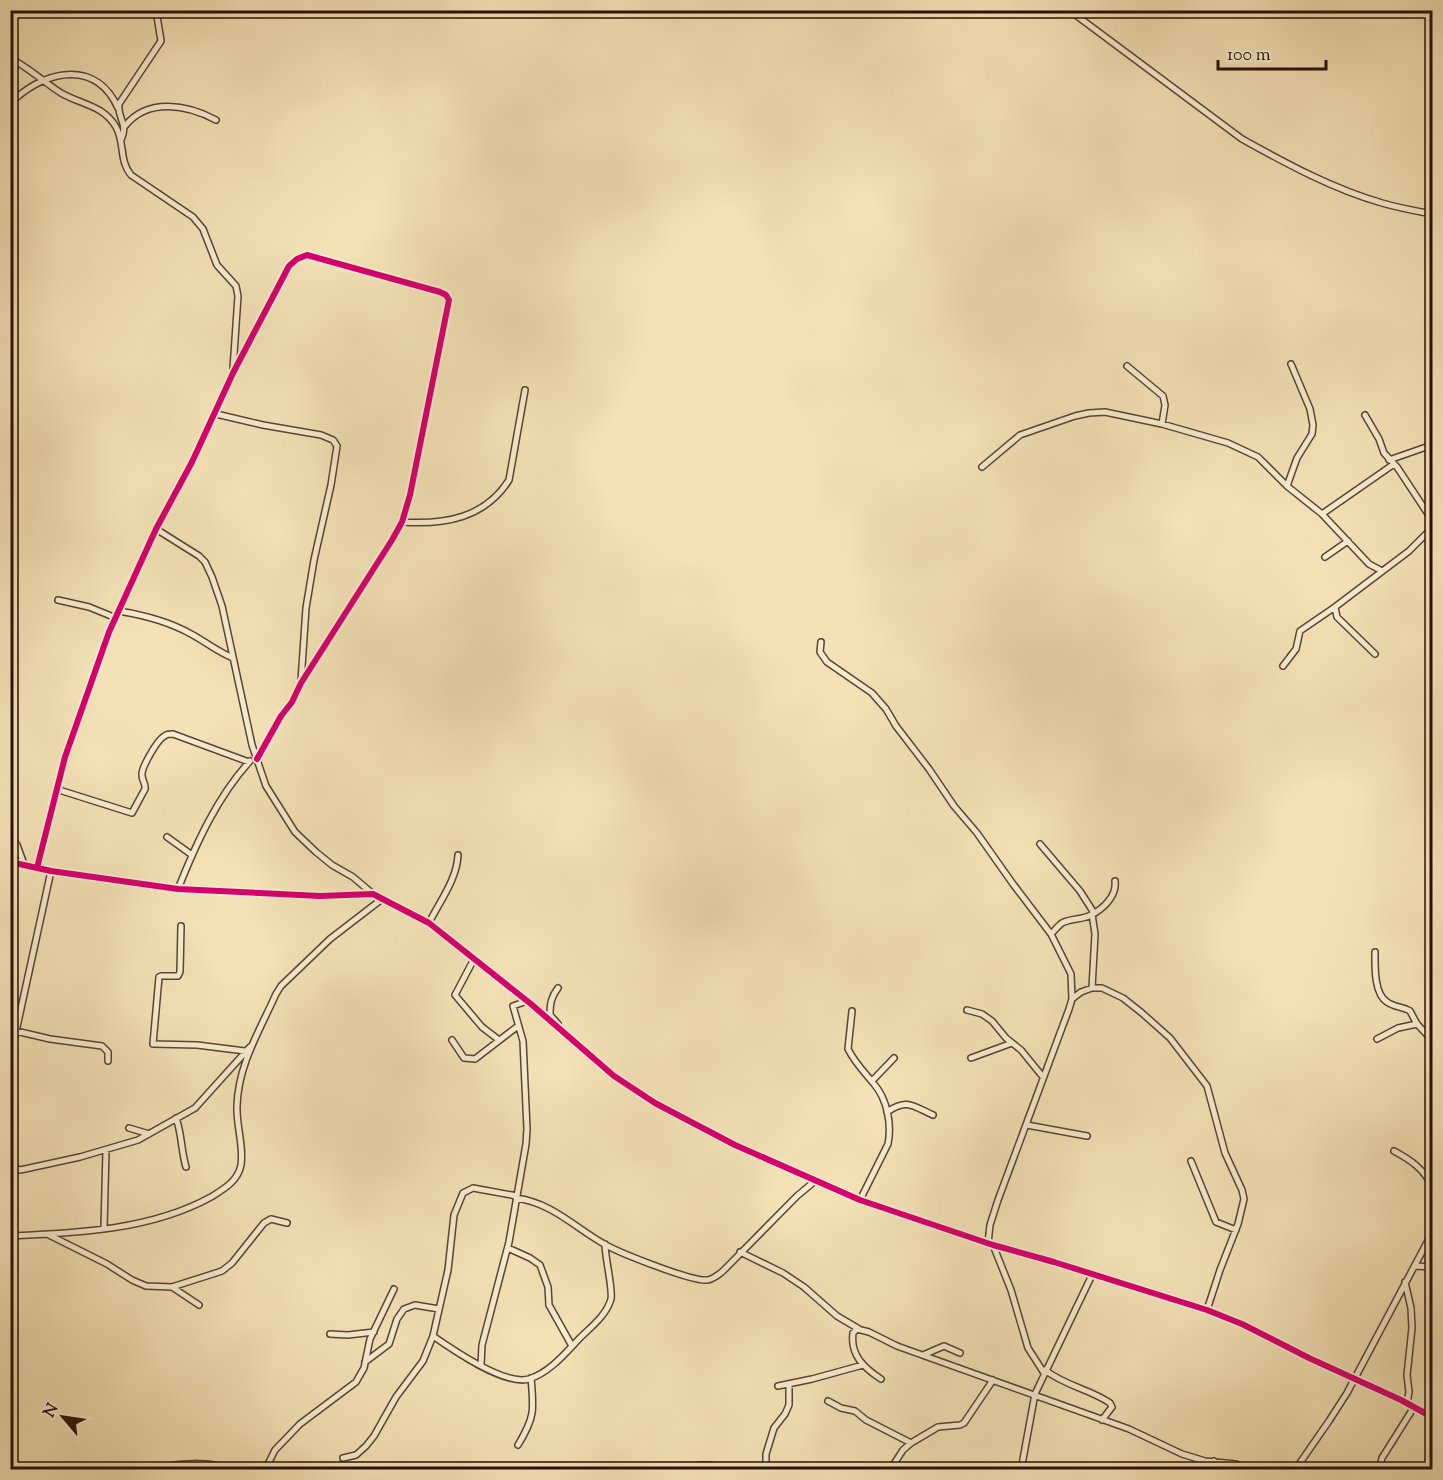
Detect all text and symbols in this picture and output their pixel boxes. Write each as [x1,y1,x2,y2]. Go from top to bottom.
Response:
scale bar [1218,33,1326,71]
text: 100 m [1227,43,1271,69]
north arrow [33,1387,93,1447]
text: N [39,1400,65,1422]

